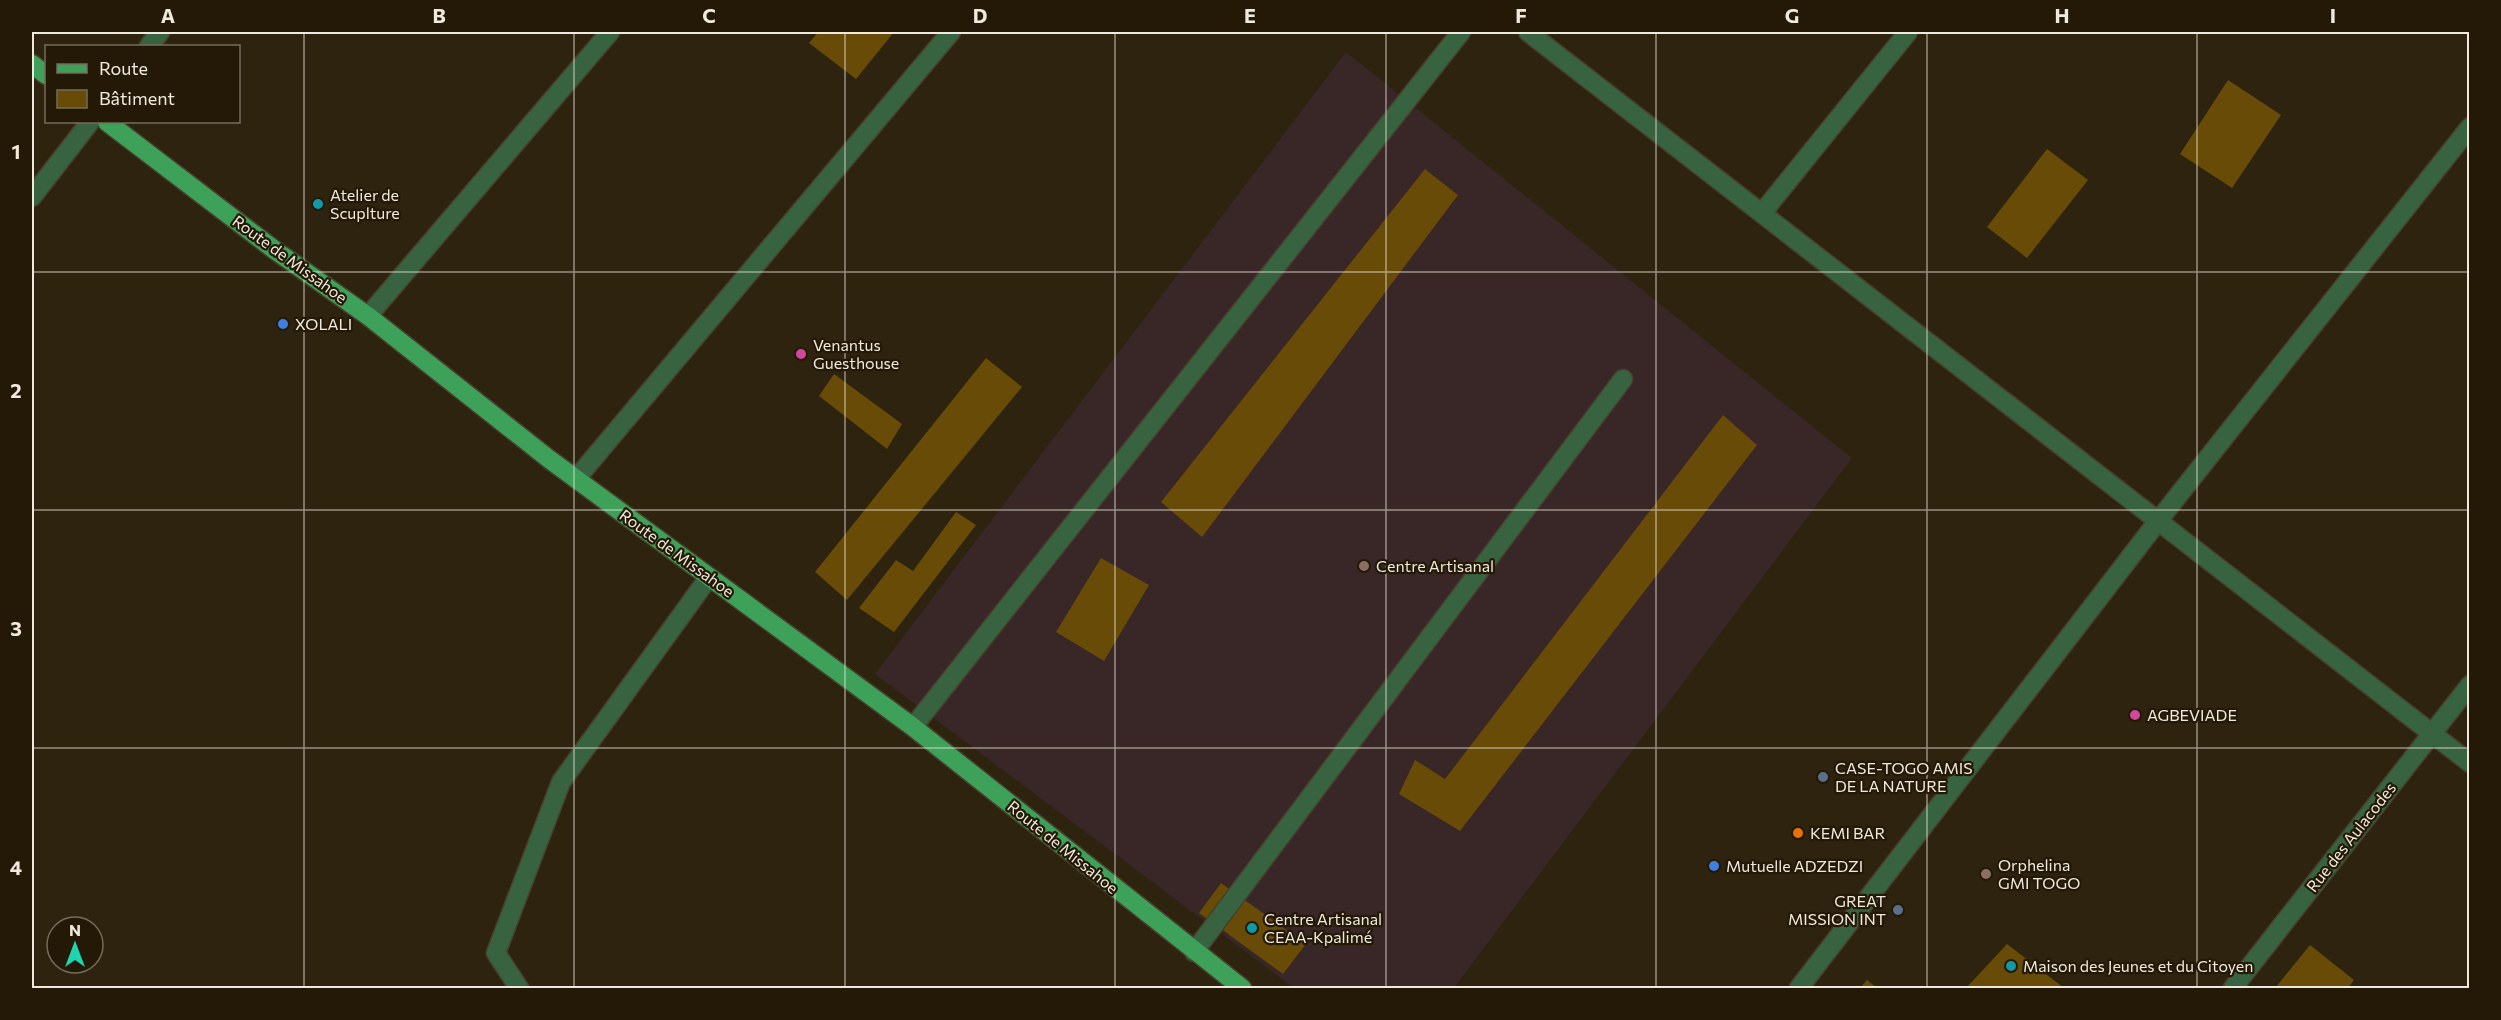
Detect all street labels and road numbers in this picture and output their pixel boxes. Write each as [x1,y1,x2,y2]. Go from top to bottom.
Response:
street label: Route de Missahoe [229,211,351,307]
street label: Route de Missahoe [616,505,738,601]
street label: Rue des Aulacodes [2302,778,2399,895]
street label: Route de Missahoe [1004,796,1122,897]

